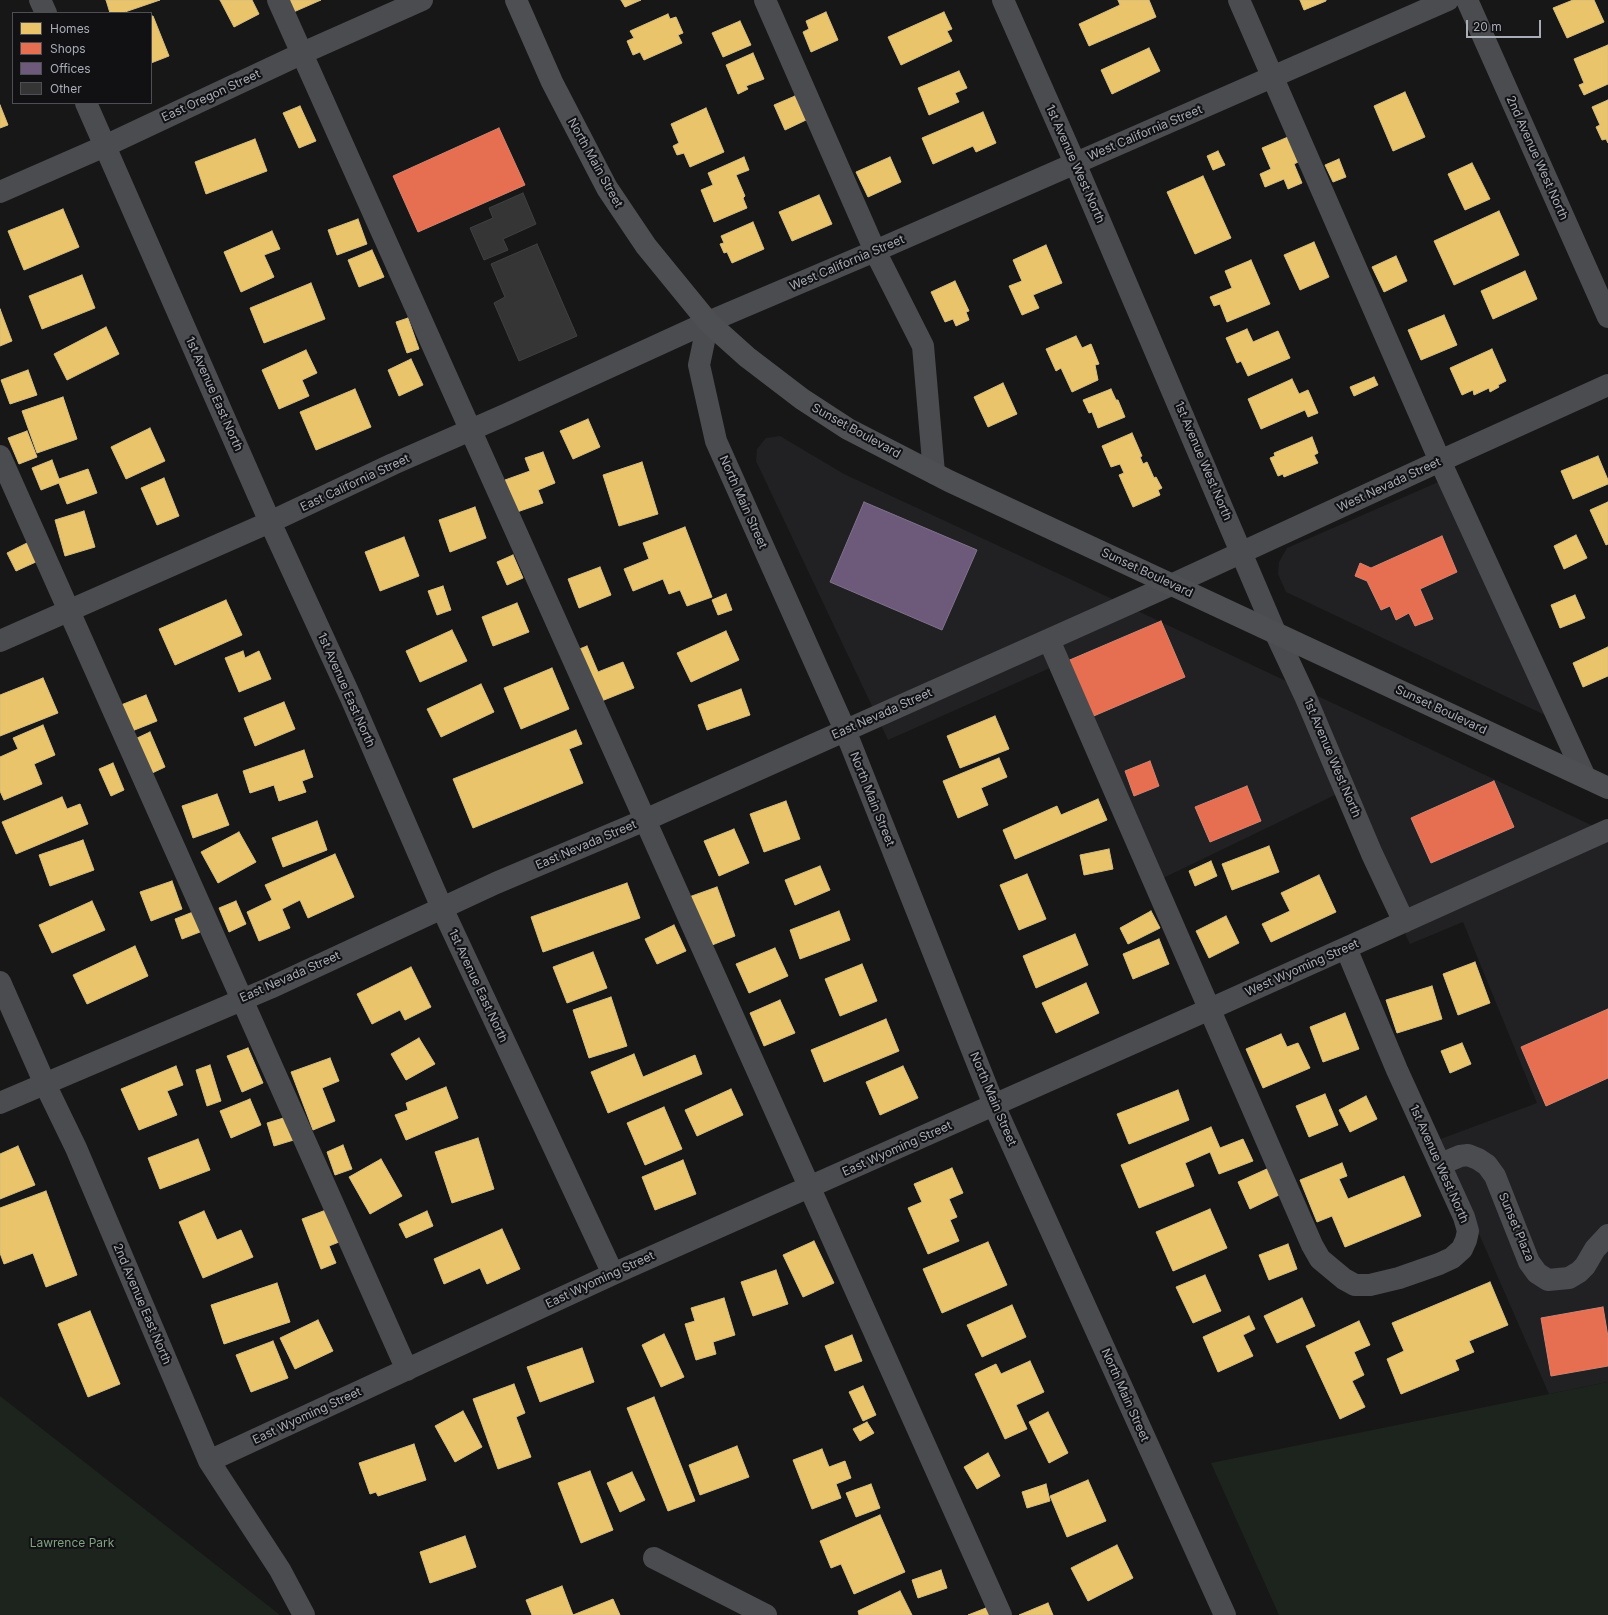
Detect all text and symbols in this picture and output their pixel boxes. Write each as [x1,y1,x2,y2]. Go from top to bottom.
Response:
legend [12,12,152,104]
scale bar [1468,12,1543,38]
text: 20 m [1473,19,1502,34]
text: Homes [50,21,90,36]
text: Shops [50,41,86,56]
text: Offices [50,61,91,76]
street label: East Oregon Street [159,67,263,125]
text: Other [50,81,82,96]
street label: 2nd Avenue West North [1503,94,1571,222]
street label: West California Street [1086,102,1204,164]
street label: 1st Avenue West North [1042,103,1108,225]
street label: North Main Street [564,116,626,210]
street label: West California Street [788,232,906,294]
street label: 1st Avenue East North [182,335,246,453]
street label: 1st Avenue West North [1171,399,1235,523]
street label: Sunset Boulevard [809,401,903,461]
street label: East California Street [298,451,412,515]
street label: North Main Street [716,453,770,551]
street label: West Nevada Street [1335,455,1443,515]
street label: Sunset Boulevard [1099,545,1195,601]
street label: 1st Avenue East North [314,631,378,749]
street label: Sunset Boulevard [1393,682,1489,738]
street label: East Nevada Street [830,685,934,743]
street label: 1st Avenue West North [1300,696,1364,820]
street label: North Main Street [847,750,897,848]
street label: East Nevada Street [533,817,639,873]
street label: 1st Avenue East North [445,927,511,1045]
street label: West Wyoming Street [1243,937,1361,999]
street label: East Nevada Street [238,948,342,1006]
street label: North Main Street [967,1050,1019,1148]
street label: 1st Avenue West North [1406,1103,1472,1225]
street label: East Wyoming Street [840,1118,954,1180]
street label: Sunset Plaza [1495,1191,1537,1263]
street label: 2nd Avenue East North [110,1241,174,1367]
street label: East Wyoming Street [543,1248,657,1312]
street label: North Main Street [1098,1346,1152,1444]
street label: East Wyoming Street [250,1384,364,1448]
park label: Lawrence Park [30,1536,114,1550]

